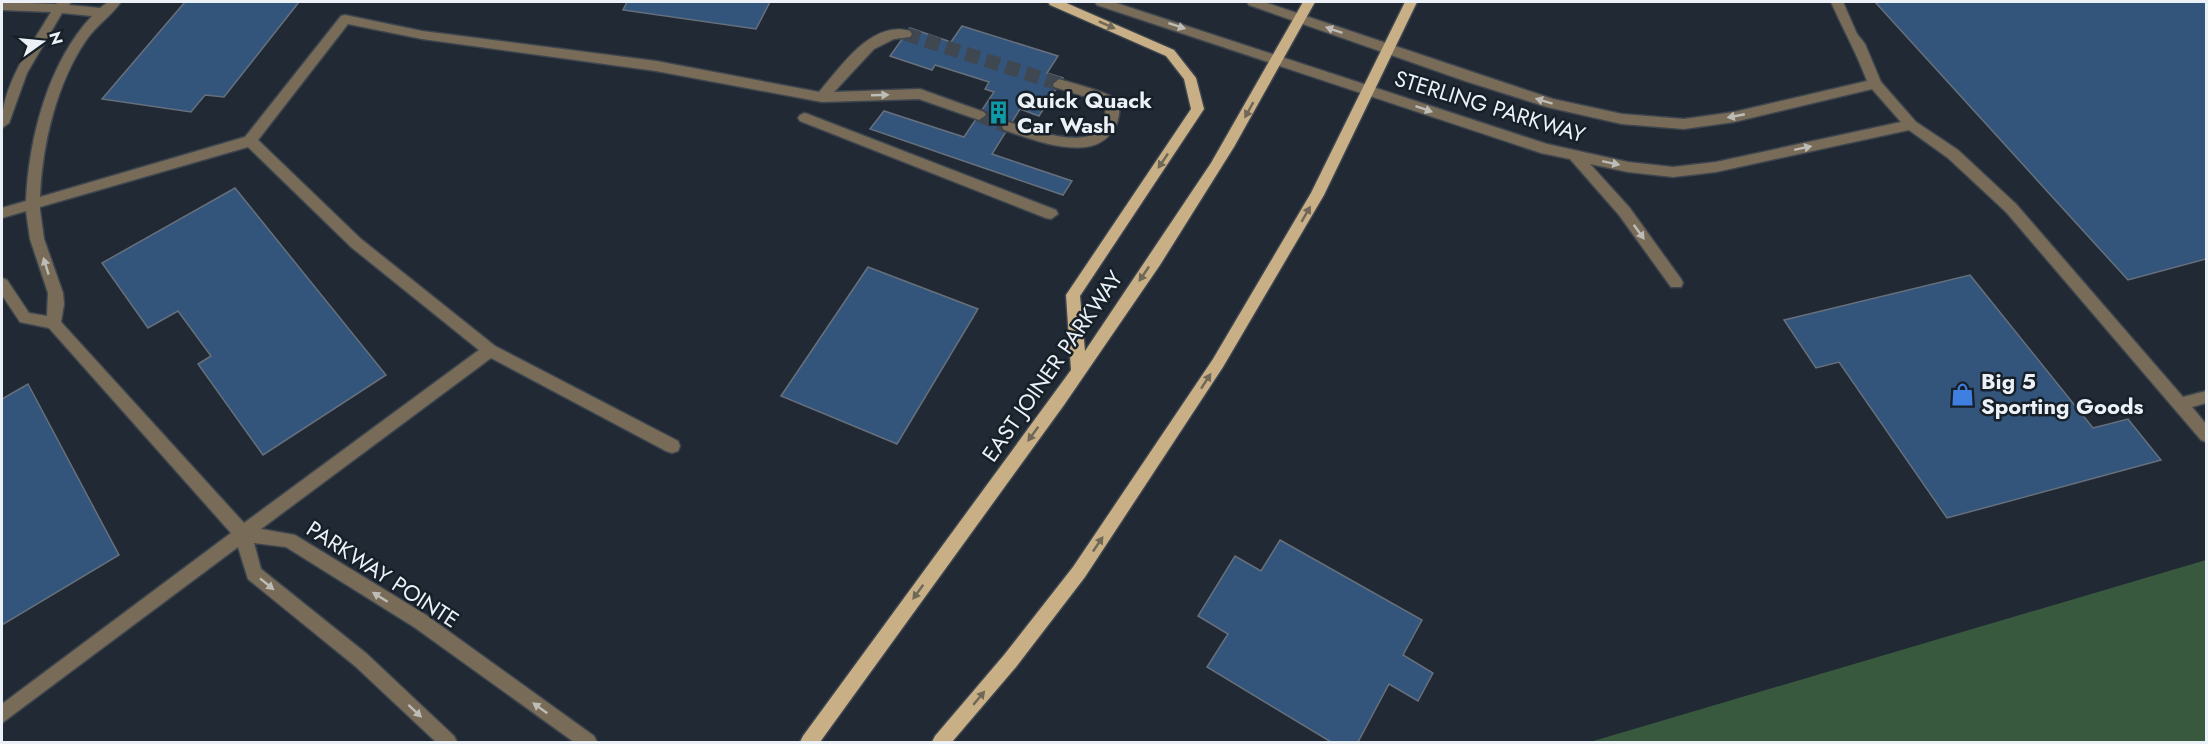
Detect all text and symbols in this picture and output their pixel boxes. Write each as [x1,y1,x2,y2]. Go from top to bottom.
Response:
north arrow [12,12,72,72]
one-way arrow [1099,21,1116,30]
one-way arrow [1168,21,1186,31]
one-way arrow [1325,25,1343,35]
text: N [43,29,69,47]
street label: STERLING PARKWAY [1391,62,1590,150]
place label: Quick Quack Car Wash [1017,84,1152,141]
one-way arrow [871,91,890,100]
one-way arrow [1535,96,1553,105]
building icon: Quick Quack Car Wash [986,100,1012,126]
one-way arrow [1244,102,1254,119]
one-way arrow [1415,105,1433,115]
one-way arrow [1726,112,1745,121]
one-way arrow [1794,143,1813,153]
one-way arrow [1158,153,1169,169]
one-way arrow [1602,159,1621,168]
one-way arrow [1301,205,1311,222]
one-way arrow [1633,223,1645,239]
one-way arrow [41,257,50,275]
street label: EAST JOINER PARKWAY [974,263,1131,468]
one-way arrow [1139,266,1150,283]
place label: Big 5 Sporting Goods [1981,365,2144,422]
one-way arrow [1200,374,1212,390]
shop icon: Big 5 Sporting Goods [1950,381,1976,407]
one-way arrow [1027,426,1039,442]
street label: PARKWAY POINTE [300,513,466,635]
one-way arrow [1092,536,1104,552]
one-way arrow [259,578,275,591]
one-way arrow [912,583,924,599]
one-way arrow [372,592,388,603]
one-way arrow [972,691,985,706]
one-way arrow [533,702,549,714]
one-way arrow [408,704,422,718]

